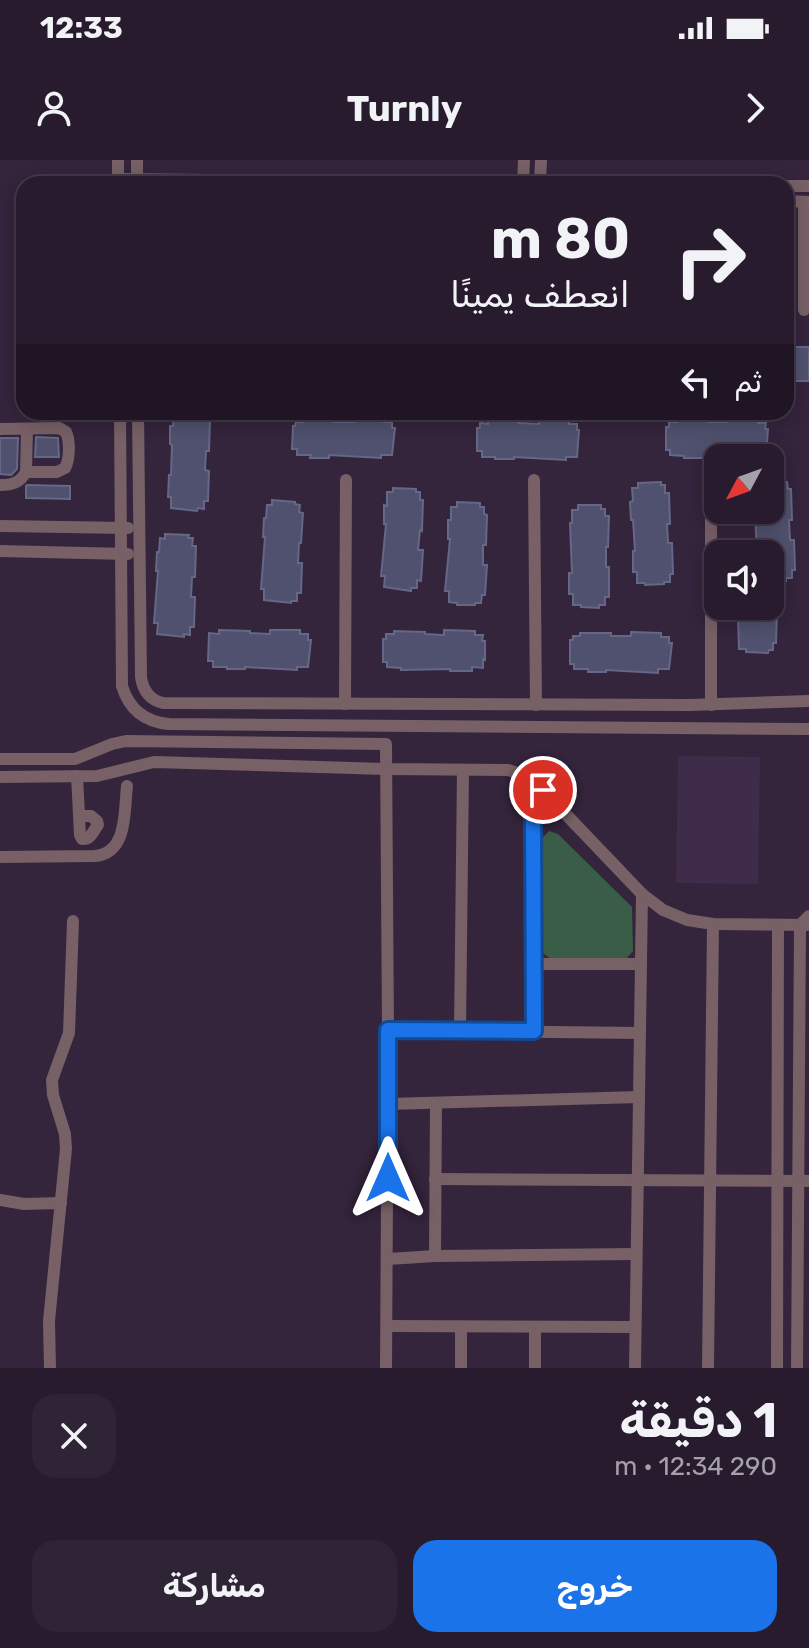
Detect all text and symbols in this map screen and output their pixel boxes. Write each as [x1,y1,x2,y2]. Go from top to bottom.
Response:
text: 12:33 [40,10,123,46]
icon: person [32,86,76,130]
icon: forward [733,86,777,130]
text: Turnly [347,87,462,130]
text: 80 m [491,206,630,272]
icon: right [658,208,762,312]
text: انعطف يمينًا [450,273,630,316]
icon: left [674,360,718,404]
text: ثم [734,364,762,400]
north arrow [704,444,784,524]
map controls [704,444,784,620]
button: sound [704,540,784,620]
pin [509,756,577,824]
icon: arrive [521,768,565,812]
position arrow [346,1136,430,1220]
text: 1 دقيقة [620,1392,777,1449]
button: close [32,1394,116,1478]
text: 290 m · 12:34 [614,1451,777,1482]
button: مشاركة [32,1540,397,1632]
button: خروج [413,1540,777,1632]

